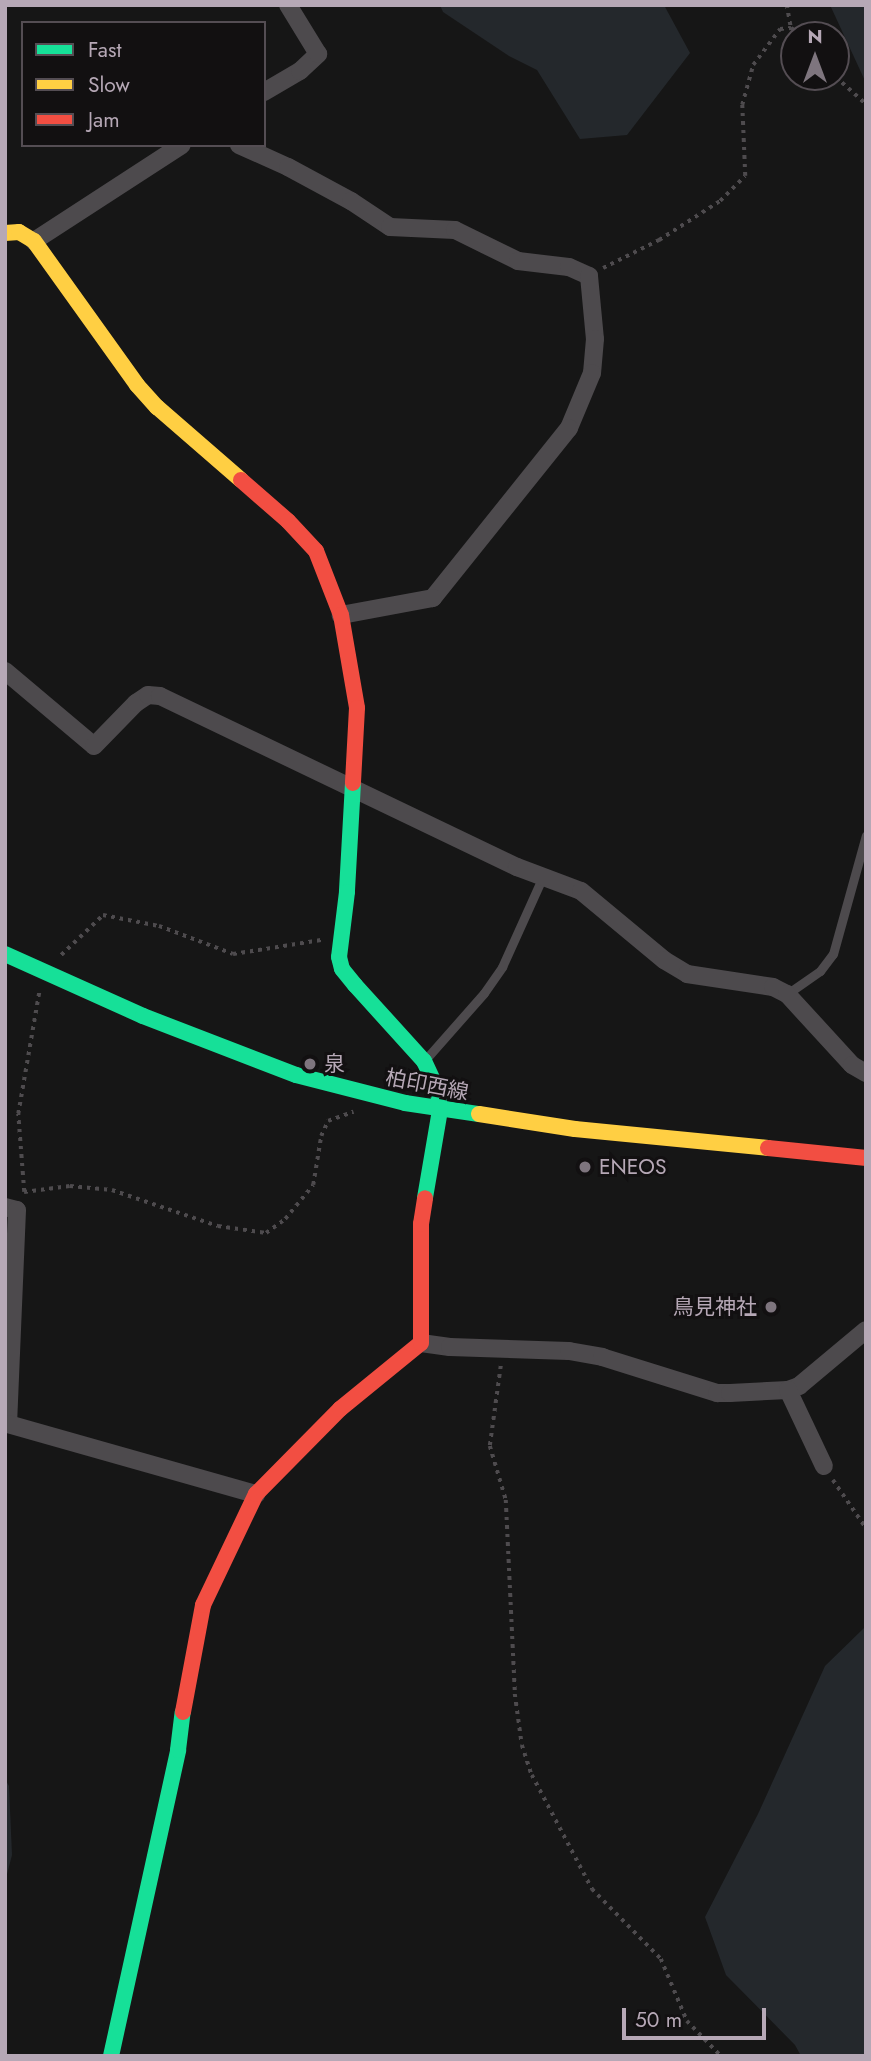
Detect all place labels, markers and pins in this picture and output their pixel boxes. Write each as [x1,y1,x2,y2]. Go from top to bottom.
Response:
place label: 泉 [324,1051,345,1077]
marker: 泉 [302,1056,318,1072]
place label: ENEOS [599,1154,666,1180]
marker: ENEOS [577,1159,593,1175]
place label: 鳥見神社 [673,1294,757,1320]
marker: 鳥見神社 [763,1299,779,1315]

